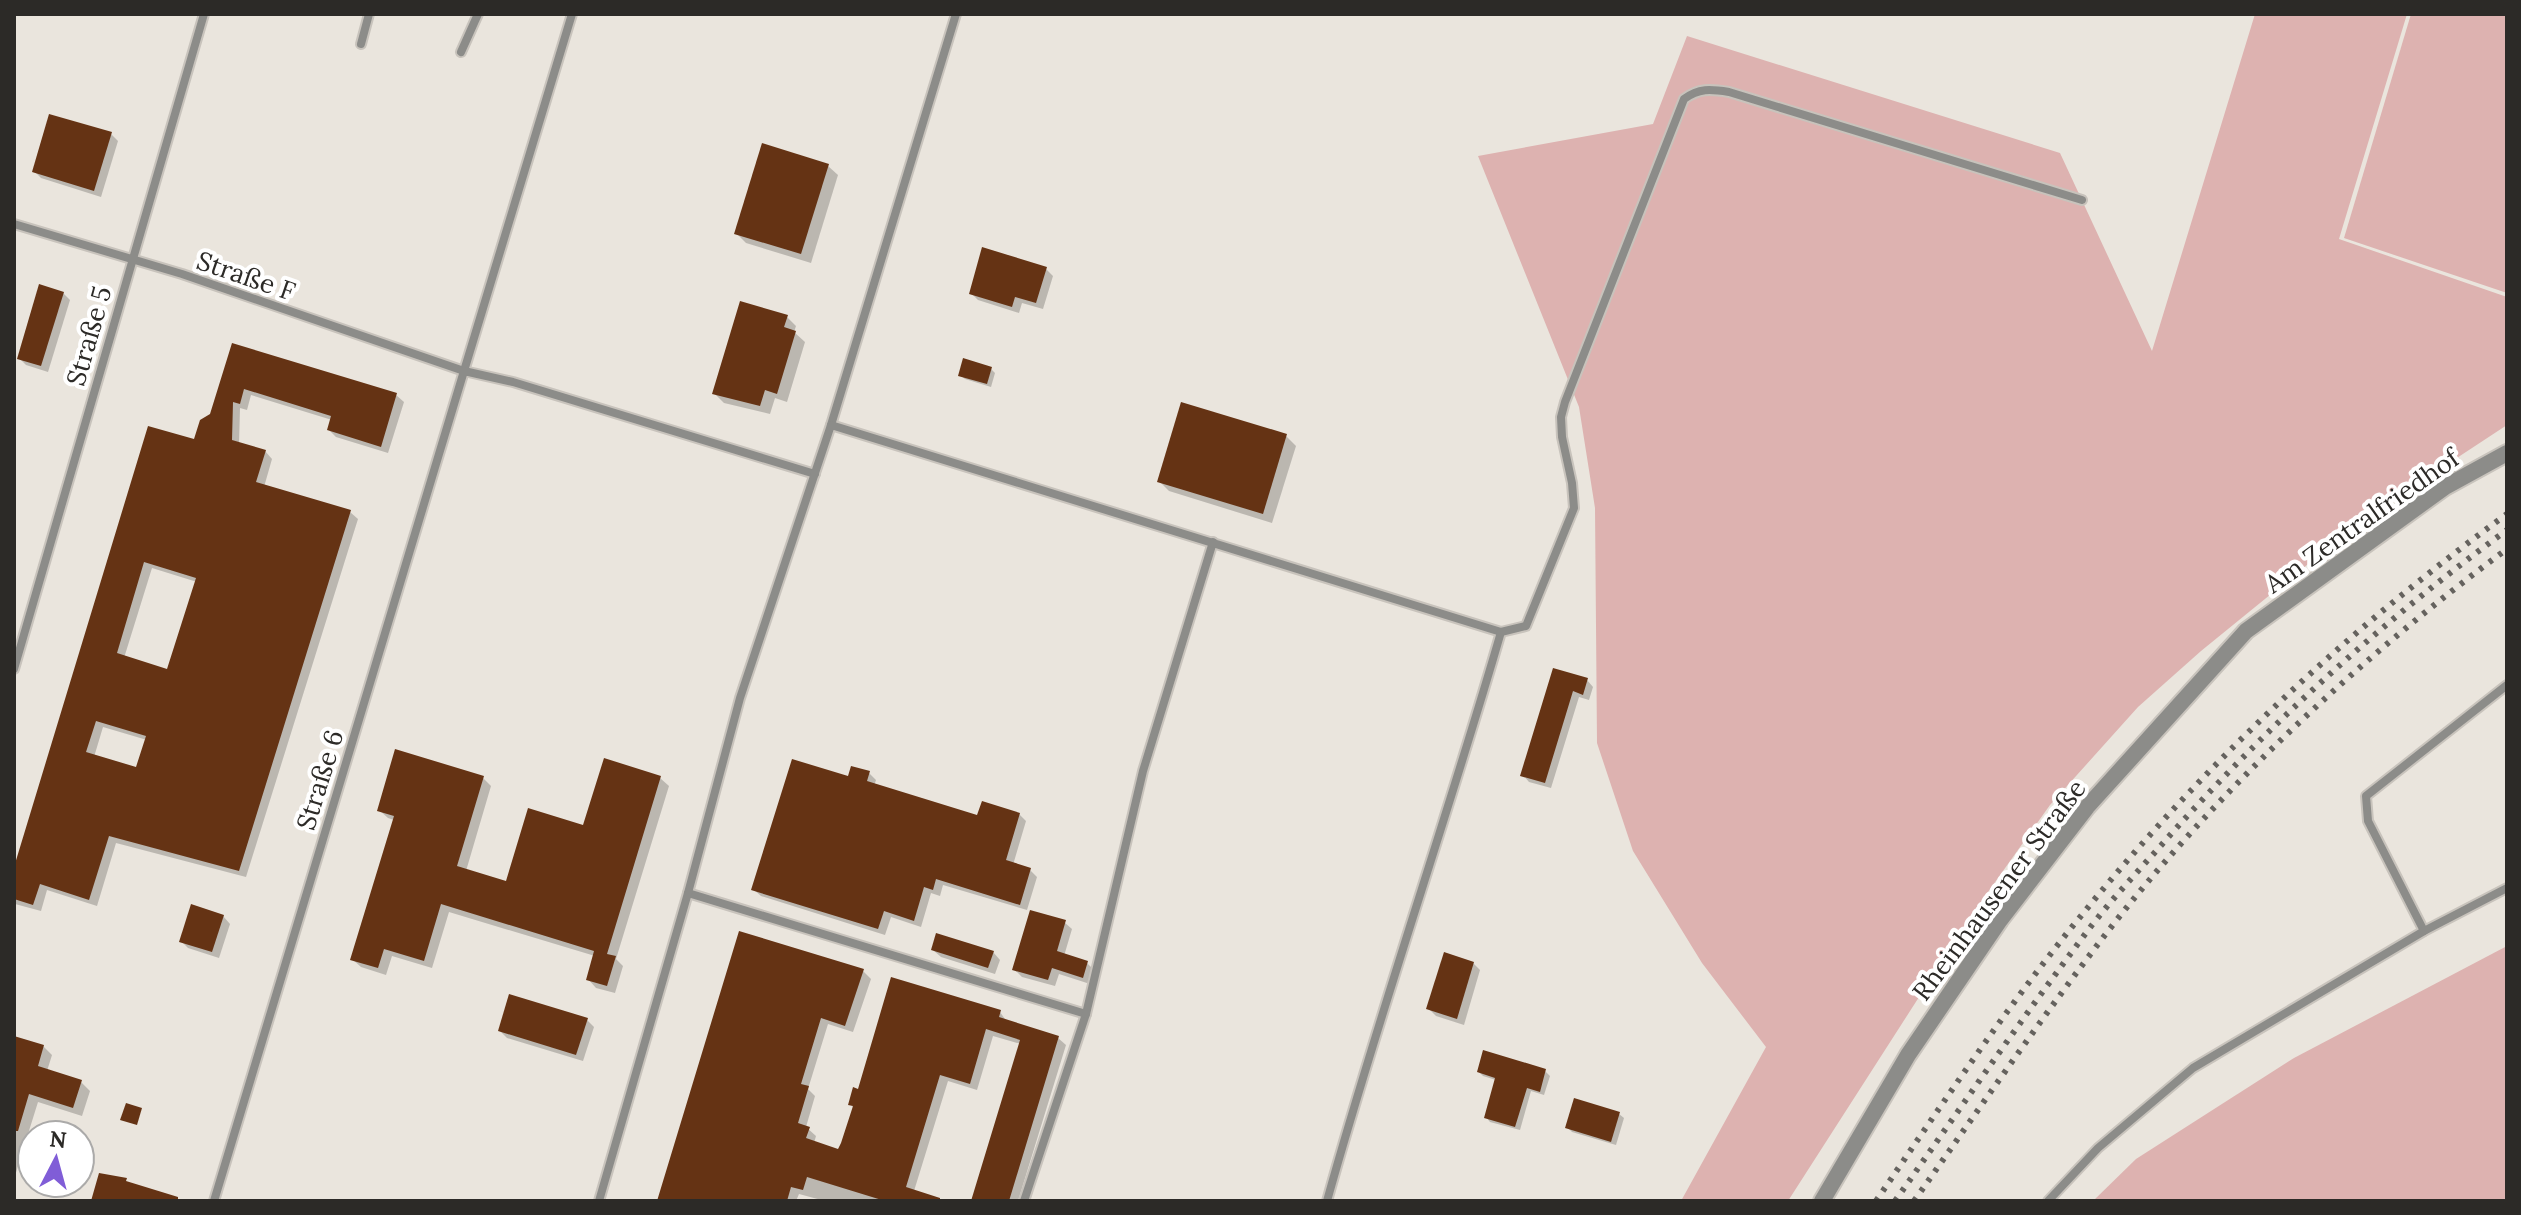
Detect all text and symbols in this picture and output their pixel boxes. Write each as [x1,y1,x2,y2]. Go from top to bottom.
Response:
street label: Straße F [193,243,300,308]
street label: Straße 5 [59,282,118,389]
street label: Am Zentralfriedhof [2257,440,2467,601]
street label: Straße 6 [289,726,350,834]
street label: Rheinhausener Straße [1905,773,2093,1007]
north arrow [16,1119,96,1199]
text: N [48,1124,68,1154]

